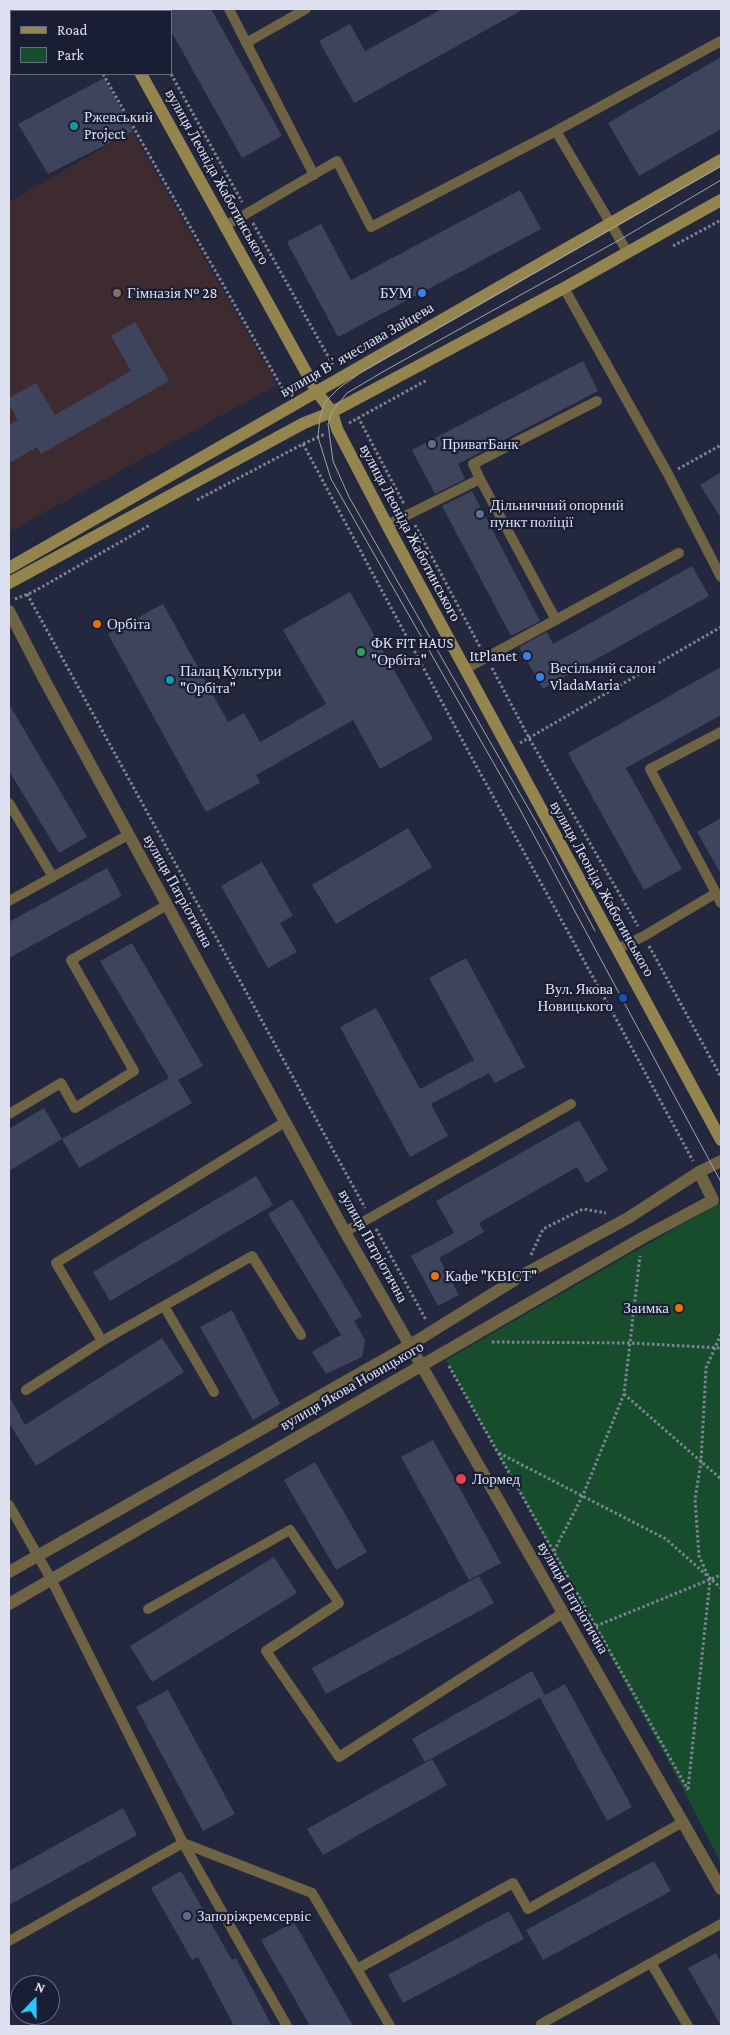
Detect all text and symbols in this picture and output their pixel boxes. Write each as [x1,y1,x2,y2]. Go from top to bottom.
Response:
legend [10,10,172,75]
text: Road [57,22,87,38]
text: Park [57,47,84,63]
street label: вулиця Леоніда Жаботинського [161,86,273,268]
place label: Ржевський Project [84,108,153,143]
marker: Ржевський Project [68,120,80,132]
place label: Гімназія № 28 [127,284,218,302]
place label: БУМ [380,284,412,302]
marker: Гімназія № 28 [111,287,123,299]
marker: БУМ [416,287,428,299]
street label: вулиця Вʼячеслава Зайцева [277,299,437,401]
place label: ПриватБанк [442,435,519,453]
marker: ПриватБанк [426,438,438,450]
street label: вулиця Леоніда Жаботинського [356,441,464,625]
place label: Дільничний опорний пункт поліції [490,496,624,531]
marker: Дільничний опорний пункт поліції [474,508,486,520]
place label: Орбіта [107,615,151,633]
marker: Орбіта [91,618,103,630]
place label: ФК FIT HAUS "Орбіта" [371,634,454,669]
marker: ФК FIT HAUS "Орбіта" [355,646,367,658]
place label: ItPlanet [469,647,517,665]
marker: ItPlanet [521,650,533,662]
place label: Весільний салон VladaMaria [550,659,656,694]
place label: Палац Культури "Орбіта" [180,662,281,697]
marker: Весільний салон VladaMaria [534,671,546,683]
marker: Палац Культури "Орбіта" [164,674,176,686]
street label: вулиця Леоніда Жаботинського [546,798,658,980]
street label: вулиця Патріотична [140,831,216,951]
place label: Вул. Якова Новицького [537,980,613,1015]
marker: Вул. Якова Новицького [617,992,629,1004]
street label: вулиця Патріотична [335,1186,411,1306]
place label: Кафе "КВІСТ" [445,1267,537,1285]
marker: Кафе "КВІСТ" [429,1270,441,1282]
place label: Заимка [624,1299,669,1317]
marker: Заимка [673,1302,685,1314]
street label: вулиця Якова Новицького [277,1338,427,1434]
place label: Лормед [472,1470,520,1488]
marker: Лормед [454,1472,468,1486]
street label: вулиця Патріотична [534,1539,612,1657]
place label: Запоріжремсервіс [197,1907,311,1925]
marker: Запоріжремсервіс [181,1910,193,1922]
north arrow [10,1975,60,2025]
text: N [33,1978,48,1996]

